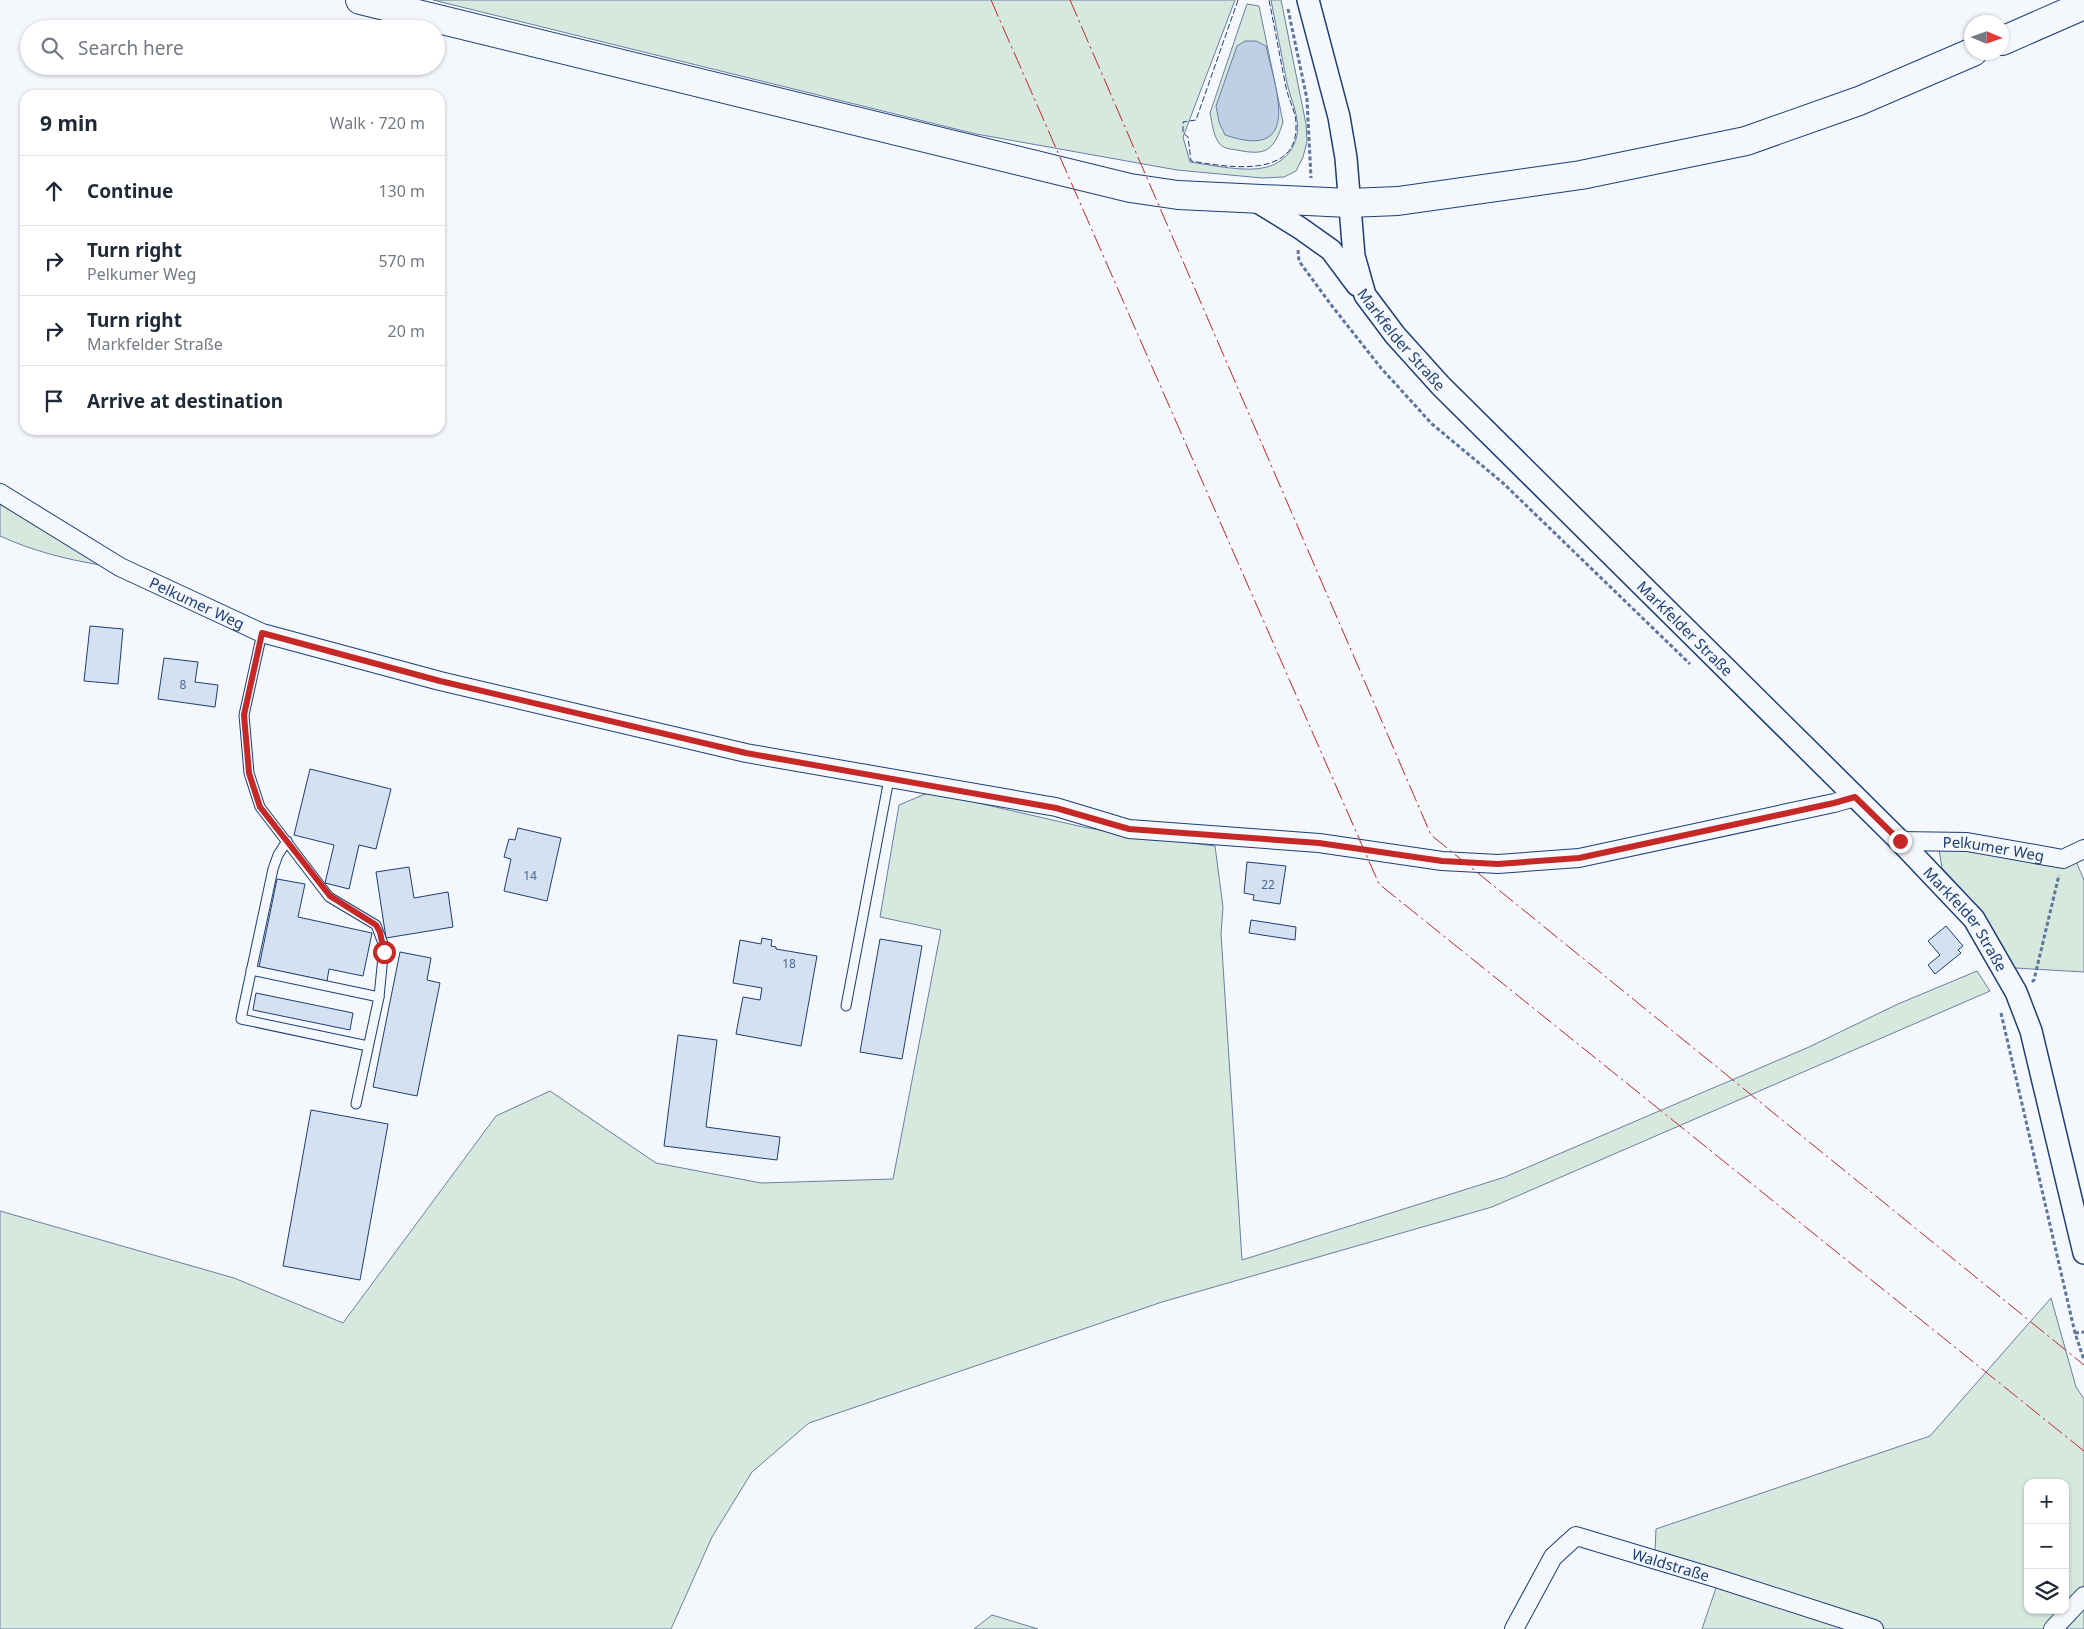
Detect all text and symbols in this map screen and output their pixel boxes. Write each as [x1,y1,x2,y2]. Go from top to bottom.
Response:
north arrow [1964,15,2009,60]
search box [20,20,445,75]
icon: search [38,34,66,62]
text: Search here [78,35,184,61]
text: 9 min [40,109,98,137]
text: Walk · 720 m [330,112,425,134]
icon: ahead [40,177,68,205]
text: Continue [87,178,173,204]
text: 130 m [378,180,425,202]
text: Turn right [87,237,182,263]
icon: right [40,247,68,275]
text: 570 m [378,250,425,272]
text: Pelkumer Weg [87,263,196,285]
street label: Markfelder Straße [1353,284,1450,395]
text: Turn right [87,307,182,333]
icon: right [40,317,68,345]
text: 20 m [388,320,425,342]
text: Markfelder Straße [87,333,223,355]
icon: arrive [40,387,68,415]
text: Arrive at destination [87,388,283,414]
street label: Pelkumer Weg [146,572,248,634]
street label: Markfelder Straße [1633,576,1738,680]
house number: 8 [180,676,187,693]
route end [1889,830,1912,853]
street label: Pelkumer Weg [1943,832,2046,866]
street label: Markfelder Straße [1919,862,2012,975]
house number: 14 [523,867,537,884]
house number: 22 [1261,876,1275,893]
route start [373,941,396,964]
house number: 18 [782,955,796,972]
map controls [2024,1479,2069,1614]
button: + [2024,1479,2069,1524]
button: − [2024,1524,2069,1569]
street label: Waldstraße [1630,1543,1712,1586]
button: layers [2024,1569,2069,1614]

